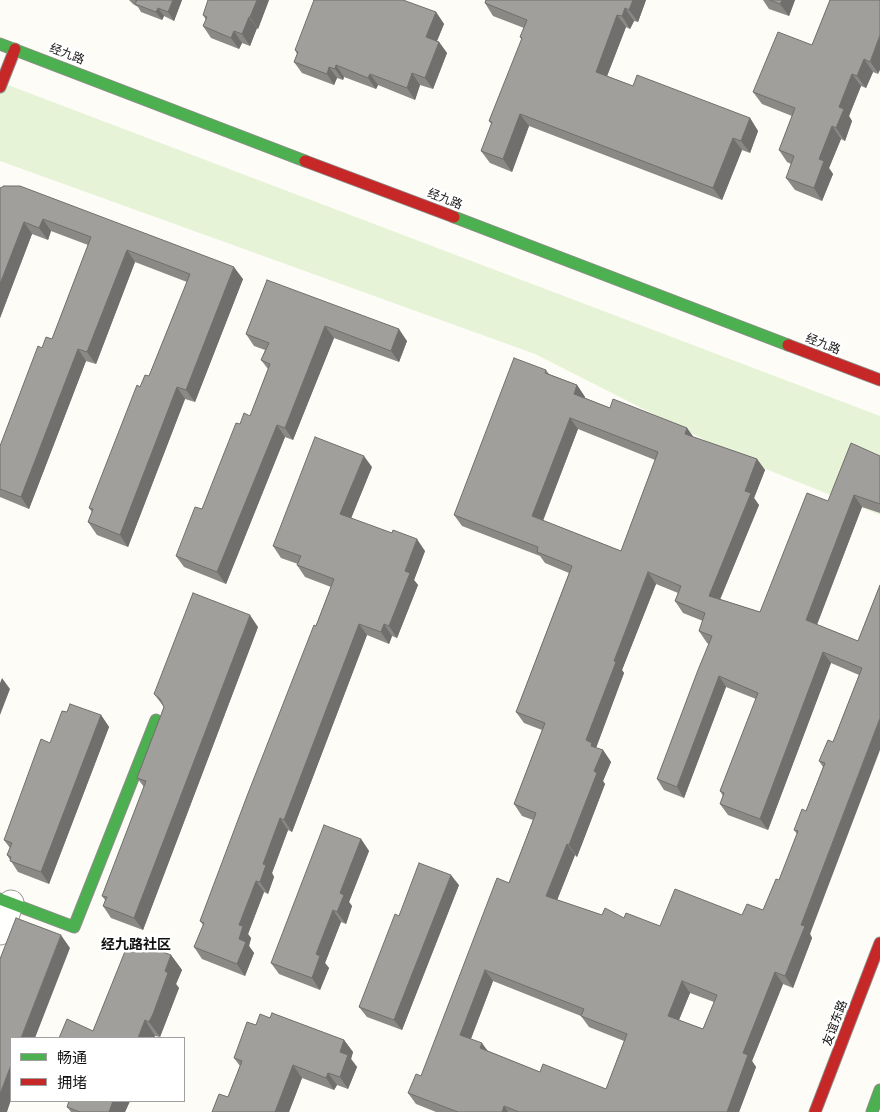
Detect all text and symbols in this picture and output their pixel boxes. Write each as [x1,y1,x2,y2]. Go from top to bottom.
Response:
street label: 经九路 [48,41,86,67]
street label: 经九路 [426,186,464,212]
street label: 经九路 [804,331,842,357]
district label: 经九路社区 [101,937,171,953]
street label: 友谊东路 [820,998,850,1048]
legend [10,1037,185,1102]
text: 畅通 [57,1047,87,1067]
text: 拥堵 [57,1072,87,1092]

